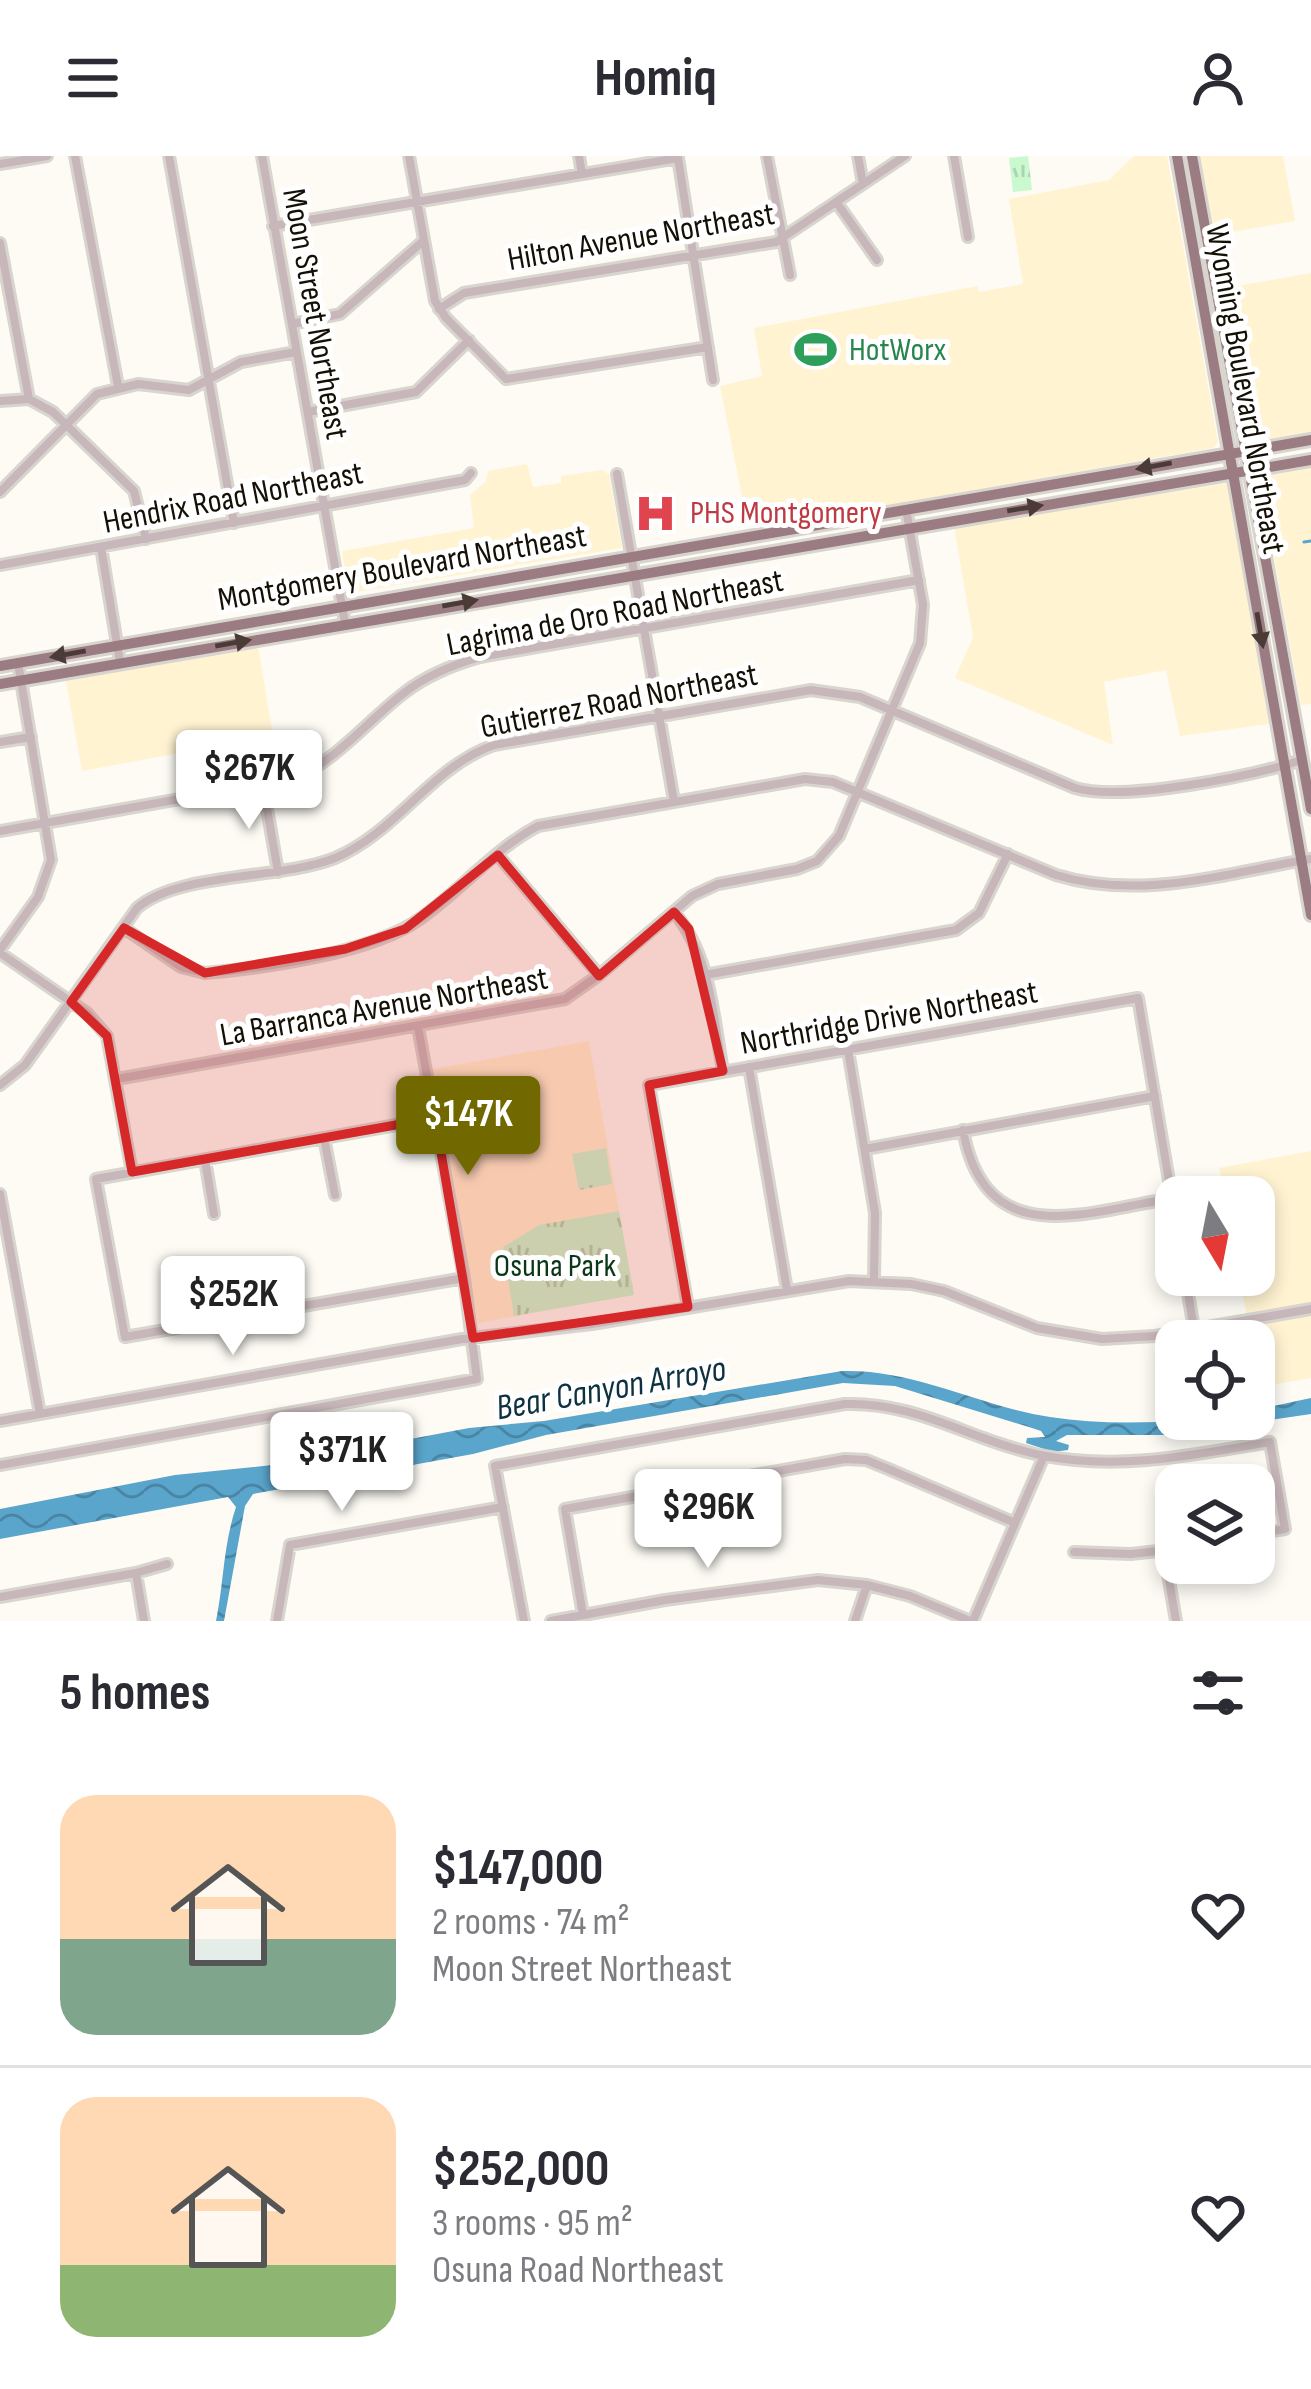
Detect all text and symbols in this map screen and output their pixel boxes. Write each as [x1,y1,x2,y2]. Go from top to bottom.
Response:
icon: menu [60,45,126,111]
icon: person [1185,45,1251,111]
text: Homiq [594,46,717,111]
street label: Moon Street Northeast [273,186,357,442]
street label: Hilton Avenue Northeast [504,194,778,280]
street label: Wyoming Boulevard Northeast [1196,221,1294,557]
sports icon: HotWorx [792,327,838,373]
place label: HotWorx [849,330,947,370]
street label: Hendrix Road Northeast [100,453,366,543]
one-way arrow [1135,458,1173,476]
hospital icon: PHS Montgomery [633,490,679,536]
place label: PHS Montgomery [690,493,882,533]
one-way arrow [1006,498,1044,516]
street label: Montgomery Boulevard Northeast [215,516,589,620]
street label: Lagrima de Oro Road Northeast [443,561,787,665]
one-way arrow [442,594,479,613]
one-way arrow [1252,611,1270,649]
one-way arrow [214,633,252,651]
one-way arrow [49,644,86,663]
street label: Gutierrez Road Northeast [477,655,761,747]
pin: $267K [165,730,333,832]
text: $267K [203,745,295,792]
street label: La Barranca Avenue Northeast [217,958,551,1056]
street label: Northridge Drive Northeast [737,972,1041,1064]
pin: $147K [384,1076,552,1178]
text: $147K [423,1091,513,1138]
north arrow [1155,1176,1275,1296]
map controls [1155,1176,1275,1584]
park label: Osuna Park [494,1246,617,1286]
pin: $252K [149,1256,317,1358]
text: $252K [188,1271,278,1318]
button: locate [1155,1320,1275,1440]
water label: Bear Canyon Arroyo [493,1348,730,1430]
pin: $371K [258,1412,426,1514]
text: $371K [297,1427,387,1474]
button: layers [1155,1464,1275,1584]
pin: $296K [624,1469,792,1571]
text: $296K [661,1484,755,1531]
icon: filters [1185,1660,1251,1726]
text: 5 homes [60,1663,210,1724]
text: $147,000 [432,1838,603,1899]
icon: home [156,1843,300,1987]
icon: heart [1185,1882,1251,1948]
text: 2 rooms · 74 m² [432,1899,630,1946]
text: Moon Street Northeast [432,1946,732,1993]
text: $252,000 [432,2139,609,2200]
icon: home [156,2145,300,2289]
icon: heart [1185,2184,1251,2250]
text: 3 rooms · 95 m² [432,2200,633,2247]
text: Osuna Road Northeast [432,2247,724,2294]

